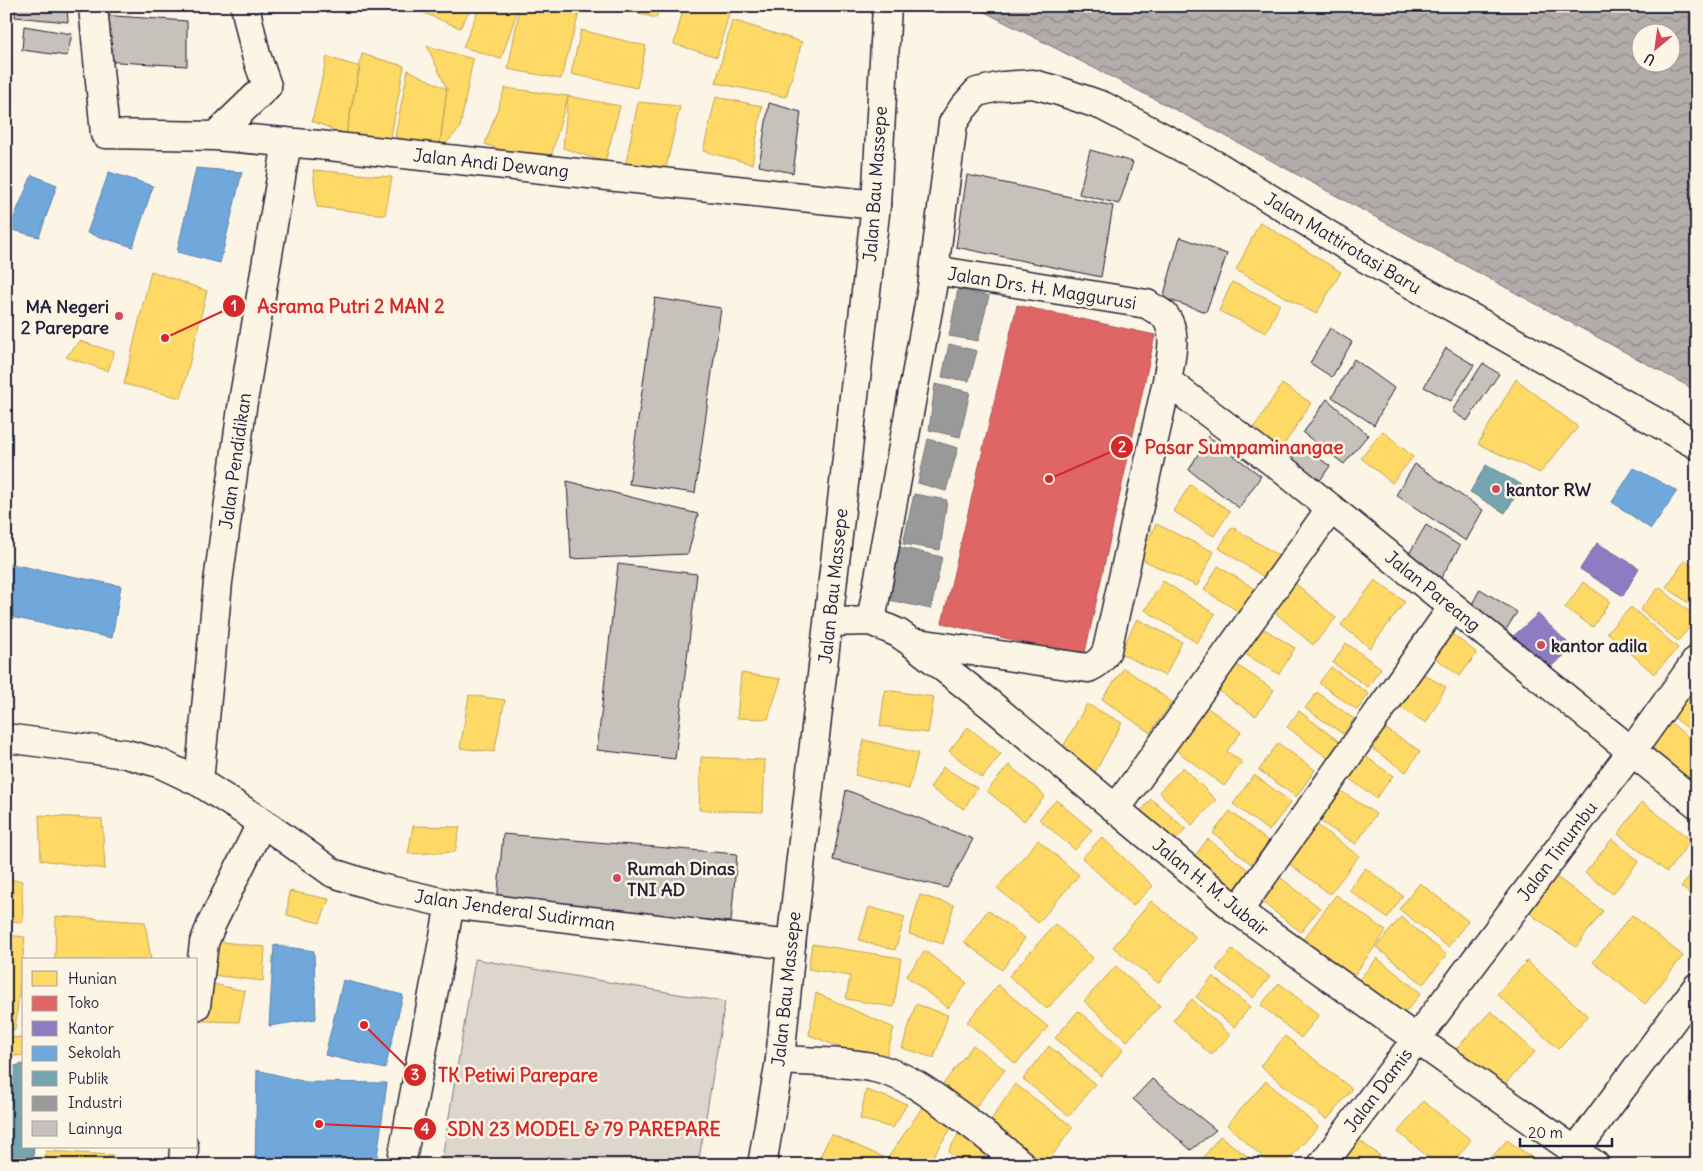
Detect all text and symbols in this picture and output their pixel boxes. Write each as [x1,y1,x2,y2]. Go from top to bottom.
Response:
north arrow [1630,22,1680,72]
text: U [1641,49,1658,70]
street label: Jalan Bau Massepe [858,105,892,263]
street label: Jalan Andi Dewang [412,143,570,183]
street label: Jalan Mattirotasi Baru [1260,187,1426,299]
street label: Jalan Drs. H. Maggurusi [946,262,1138,314]
callout: Asrama Putri 2 MAN 2 [222,289,454,323]
text: Asrama Putri 2 MAN 2 [257,294,445,318]
place label: MA Negeri 2 Parepare [21,295,109,339]
text: 1 [231,296,237,315]
marker: MA Negeri 2 Parepare [113,310,125,322]
street label: Jalan Pendidikan [214,391,256,531]
callout: Pasar Sumpaminangae [1109,430,1353,464]
text: Pasar Sumpaminangae [1145,435,1343,459]
text: 2 [1118,437,1126,456]
place label: kantor RW [1506,478,1592,501]
marker: kantor RW [1490,483,1502,495]
street label: Jalan Bau Massepe [813,507,853,665]
street label: Jalan Pareang [1381,545,1485,637]
place label: kantor adila [1551,634,1648,657]
marker: kantor adila [1535,639,1547,651]
street label: Jalan Tinumbu [1512,797,1602,905]
street label: Jalan H. M. Jubair [1148,833,1274,941]
place label: Rumah Dinas TNI AD [627,857,735,901]
marker: Rumah Dinas TNI AD [611,872,623,884]
street label: Jalan Jenderal Sudirman [413,885,617,935]
street label: Jalan Bau Massepe [766,910,806,1068]
legend [22,958,198,1148]
text: Hunian [68,969,117,988]
text: Toko [68,993,99,1012]
text: Kantor [68,1019,114,1038]
text: Sekolah [68,1043,121,1062]
street label: Jalan Damis [1339,1043,1417,1137]
callout: TK Petiwi Parepare [403,1058,608,1092]
text: TK Petiwi Parepare [438,1063,598,1087]
text: 3 [411,1065,419,1084]
text: Publik [68,1069,109,1088]
text: Industri [68,1093,122,1112]
callout: SDN 23 MODEL & 79 PAREPARE [412,1112,731,1146]
scale bar [1520,1116,1613,1148]
text: SDN 23 MODEL & 79 PAREPARE [447,1117,721,1141]
text: Lainnya [68,1119,123,1138]
text: 4 [421,1119,430,1138]
text: 20 m [1528,1123,1563,1142]

